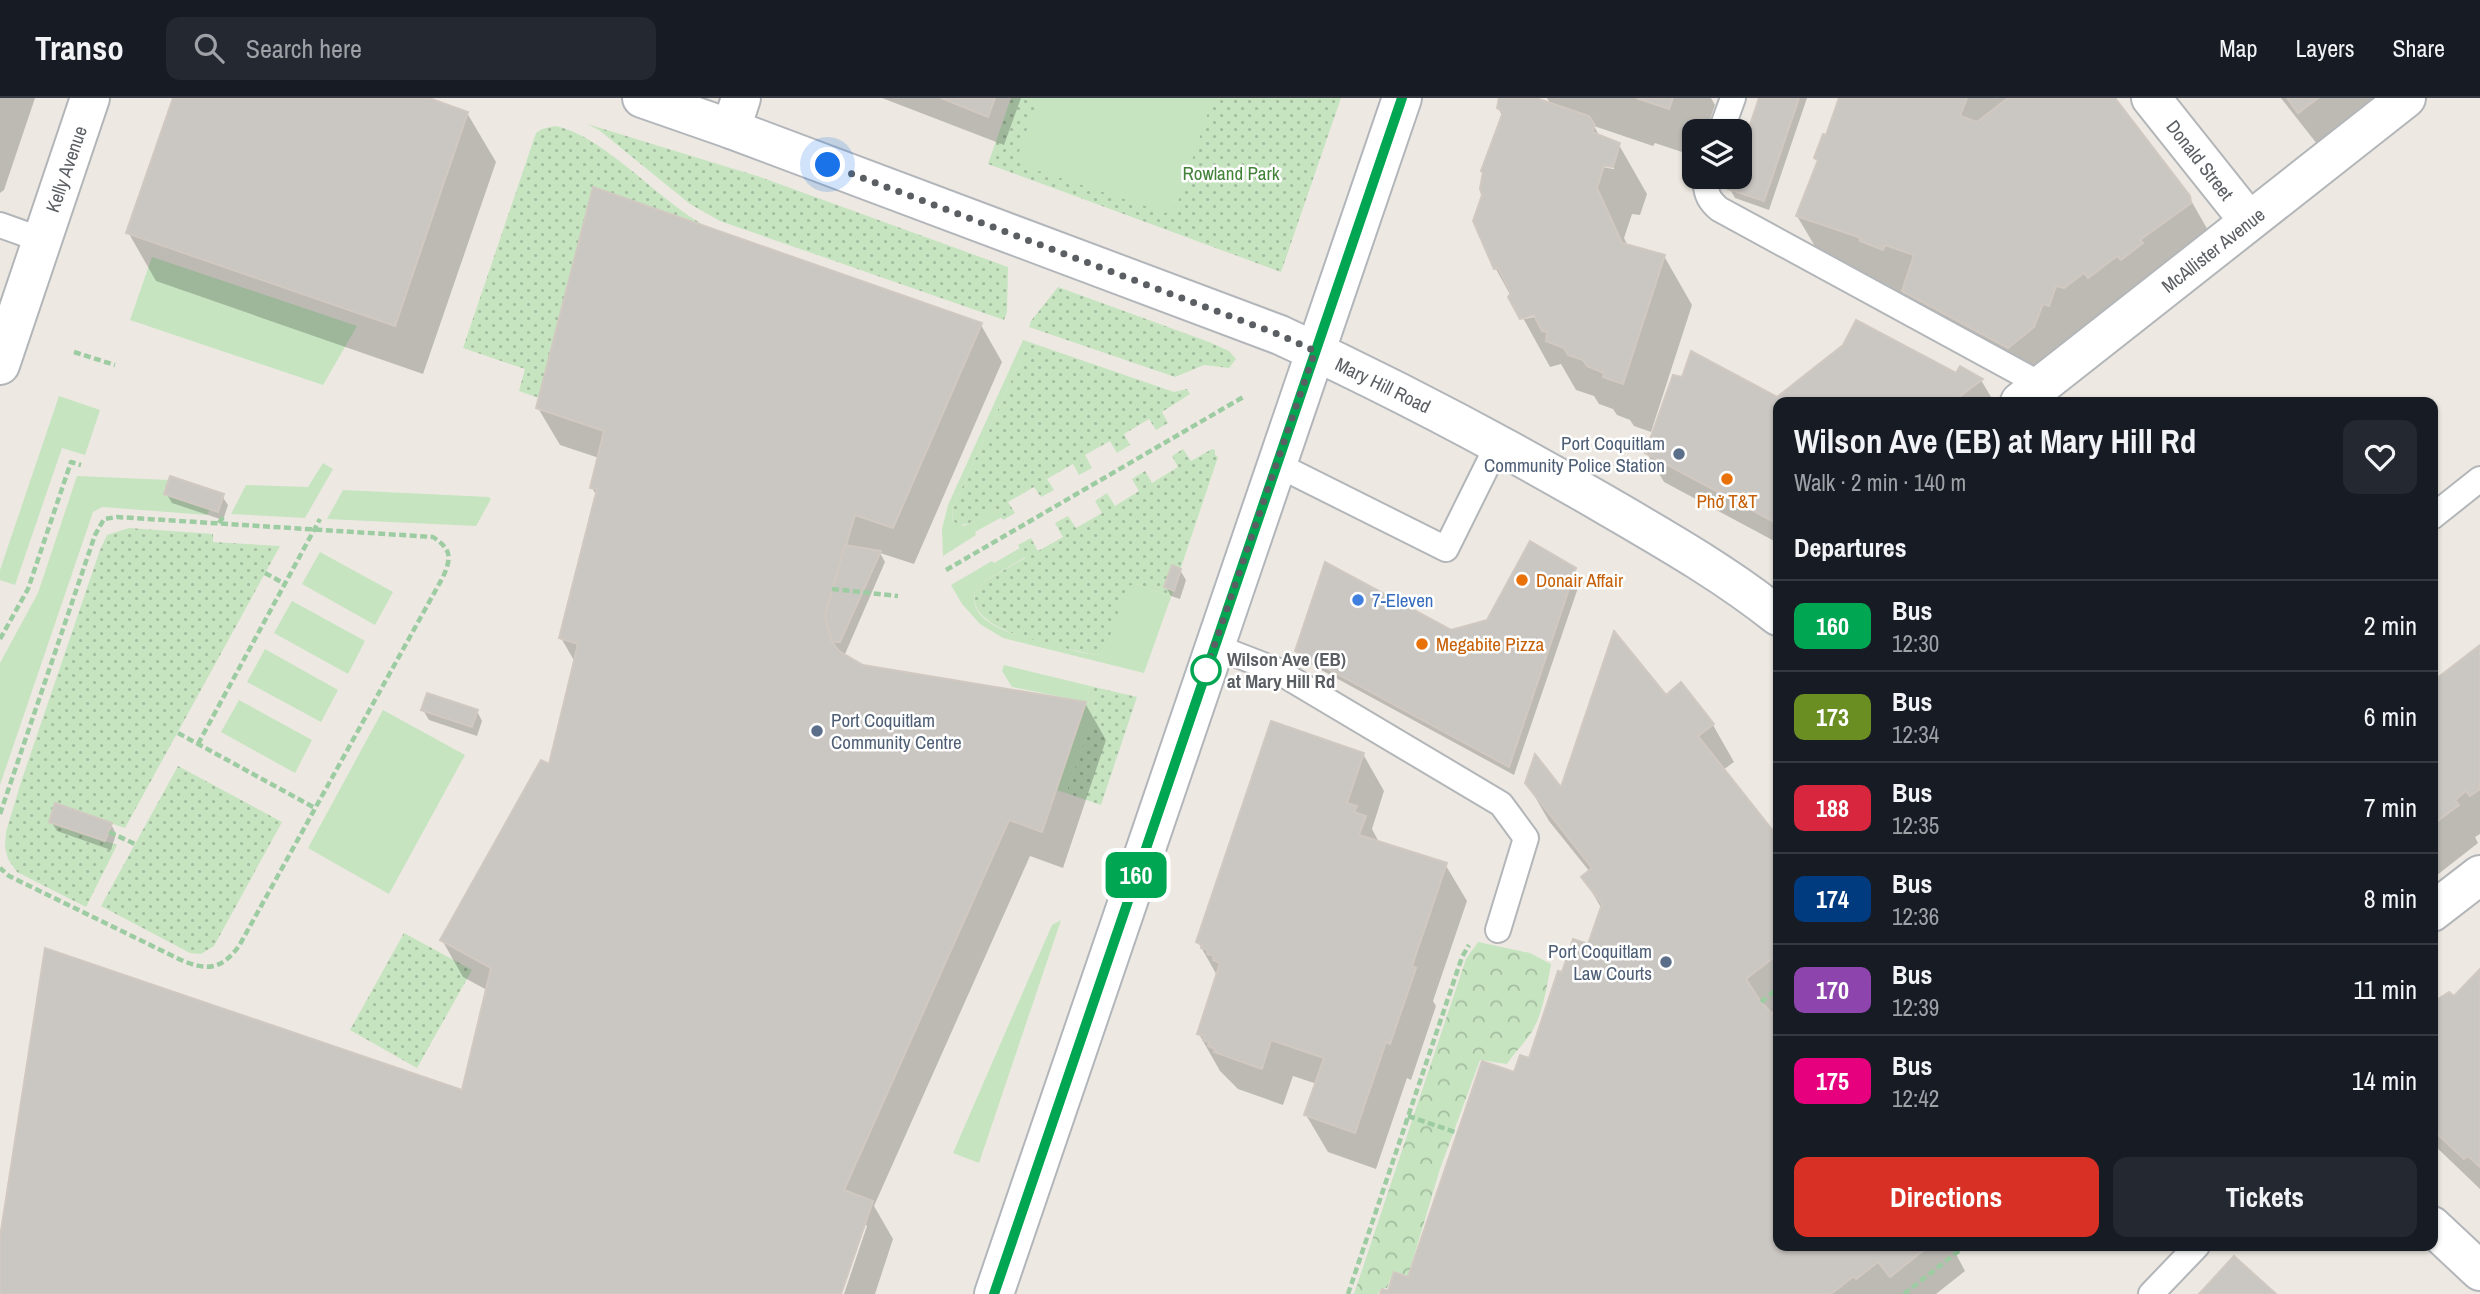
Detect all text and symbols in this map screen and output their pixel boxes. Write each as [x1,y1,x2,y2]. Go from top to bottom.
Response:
search box [166,17,656,80]
text: Transo [35,26,124,70]
icon: search [190,29,228,67]
text: Search here [246,31,362,66]
text: Map [2219,32,2257,64]
text: Layers [2295,32,2354,64]
text: Share [2392,32,2445,64]
street label: Donald Street [2160,114,2240,206]
map controls [1682,119,1752,189]
button: layers [1682,119,1752,189]
street label: Kelly Avenue [39,122,93,216]
your location [810,147,845,182]
park label: Rowland Park [1183,160,1280,186]
street label: McAllister Avenue [2156,201,2270,299]
street label: Mary Hill Road [1331,351,1435,419]
text: Wilson Ave (EB) at Mary Hill Rd [1794,419,2196,463]
button: heart [2343,420,2417,494]
place label: Port Coquitlam Community Police Station [1484,430,1665,478]
marker: Port Coquitlam Community Police Station [1671,446,1687,462]
text: Walk · 2 min · 140 m [1794,467,1966,498]
marker: Phở T&T [1719,471,1735,487]
place label: Phở T&T [1696,488,1758,514]
text: Departures [1794,530,1907,565]
place label: Donair Affair [1536,567,1624,593]
marker: Donair Affair [1514,572,1530,588]
place label: 7-Eleven [1372,587,1433,613]
marker: 7-Eleven [1350,592,1366,608]
text: Bus [1892,593,1932,628]
text: 2 min [2364,608,2417,643]
text: 160 [1816,610,1849,642]
text: 12:30 [1892,628,1939,659]
place label: Megabite Pizza [1436,631,1545,657]
marker: Megabite Pizza [1414,636,1430,652]
place label: Wilson Ave (EB) at Mary Hill Rd [1227,646,1346,694]
marker: Wilson Ave (EB) at Mary Hill Rd [1191,655,1221,685]
text: Bus [1892,684,1932,719]
text: 6 min [2364,699,2417,734]
text: 173 [1816,701,1849,733]
place label: Port Coquitlam Community Centre [831,707,962,755]
text: 12:34 [1892,719,1939,750]
marker: Port Coquitlam Community Centre [809,723,825,739]
text: Bus [1892,775,1932,810]
text: 7 min [2364,790,2417,825]
text: 188 [1816,792,1849,824]
text: 12:35 [1892,810,1939,841]
line badge: 160 [1096,852,1176,898]
text: 160 [1120,859,1152,891]
text: Bus [1892,866,1932,901]
text: 8 min [2364,881,2417,916]
text: 174 [1816,883,1849,915]
text: 12:36 [1892,901,1939,932]
place label: Port Coquitlam Law Courts [1548,938,1652,986]
marker: Port Coquitlam Law Courts [1658,954,1674,970]
text: Bus [1892,957,1932,992]
text: 11 min [2353,972,2417,1007]
text: 170 [1816,974,1849,1006]
text: 12:39 [1892,992,1939,1023]
text: Bus [1892,1048,1932,1083]
text: 14 min [2352,1063,2417,1098]
text: 175 [1816,1065,1849,1097]
text: 12:42 [1892,1083,1939,1114]
button: Directions [1794,1157,2099,1237]
button: Tickets [2113,1157,2417,1237]

